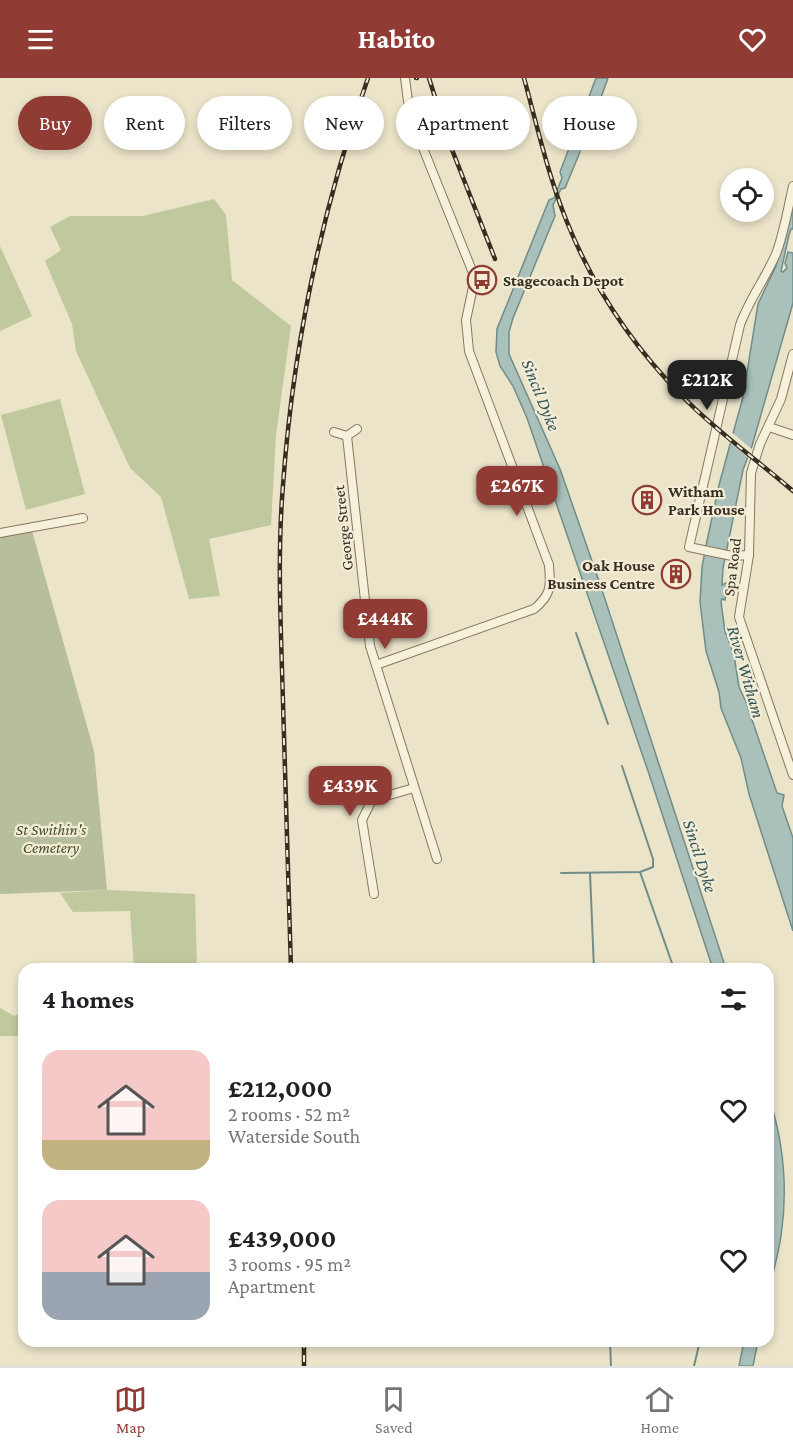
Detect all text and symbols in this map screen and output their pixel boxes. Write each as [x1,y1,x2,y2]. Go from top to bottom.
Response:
icon: menu [24,23,57,56]
icon: heart [736,23,769,56]
text: Habito [358,24,435,54]
chip: Buy [18,96,92,150]
chip: Rent [104,96,185,150]
chip: Filters [197,96,292,150]
chip: New [304,96,384,150]
chip: Apartment [396,96,530,150]
chip: House [542,96,637,150]
map controls [720,168,774,222]
button: locate [720,168,774,222]
bus stop icon: Stagecoach Depot [466,264,498,296]
place label: Stagecoach Depot [503,272,624,289]
water label: Sincil Dyke [518,356,564,434]
pin: £212K [665,360,749,411]
text: £212K [681,368,733,390]
pin: £267K [475,466,559,517]
text: £267K [490,474,544,496]
place label: Witham Park House [667,483,745,518]
street label: George Street [330,484,357,571]
building icon: Witham Park House [631,484,663,516]
street label: Spa Road [720,536,745,597]
place label: Oak House Business Centre [547,557,656,592]
building icon: Oak House Business Centre [660,558,692,590]
pin: £444K [343,599,427,650]
text: £444K [357,607,413,629]
water label: River Witham [723,623,769,721]
pin: £439K [308,766,392,817]
text: £439K [323,774,377,796]
water label: Sincil Dyke [679,817,721,895]
park label: St Swithin's Cemetery [16,821,86,857]
icon: filters [717,983,750,1016]
text: 4 homes [42,985,134,1014]
icon: home [90,1074,162,1146]
text: £212,000 [228,1074,332,1103]
icon: heart [717,1094,750,1127]
text: 2 rooms · 52 m² [228,1103,350,1125]
text: Waterside South [228,1125,360,1147]
icon: home [90,1224,162,1296]
text: £439,000 [228,1224,336,1253]
icon: heart [717,1244,750,1277]
text: 3 rooms · 95 m² [228,1253,351,1275]
text: Apartment [228,1275,315,1297]
tab: Map [114,1383,147,1436]
tab: Saved [375,1383,413,1436]
tab: Home [641,1383,679,1436]

